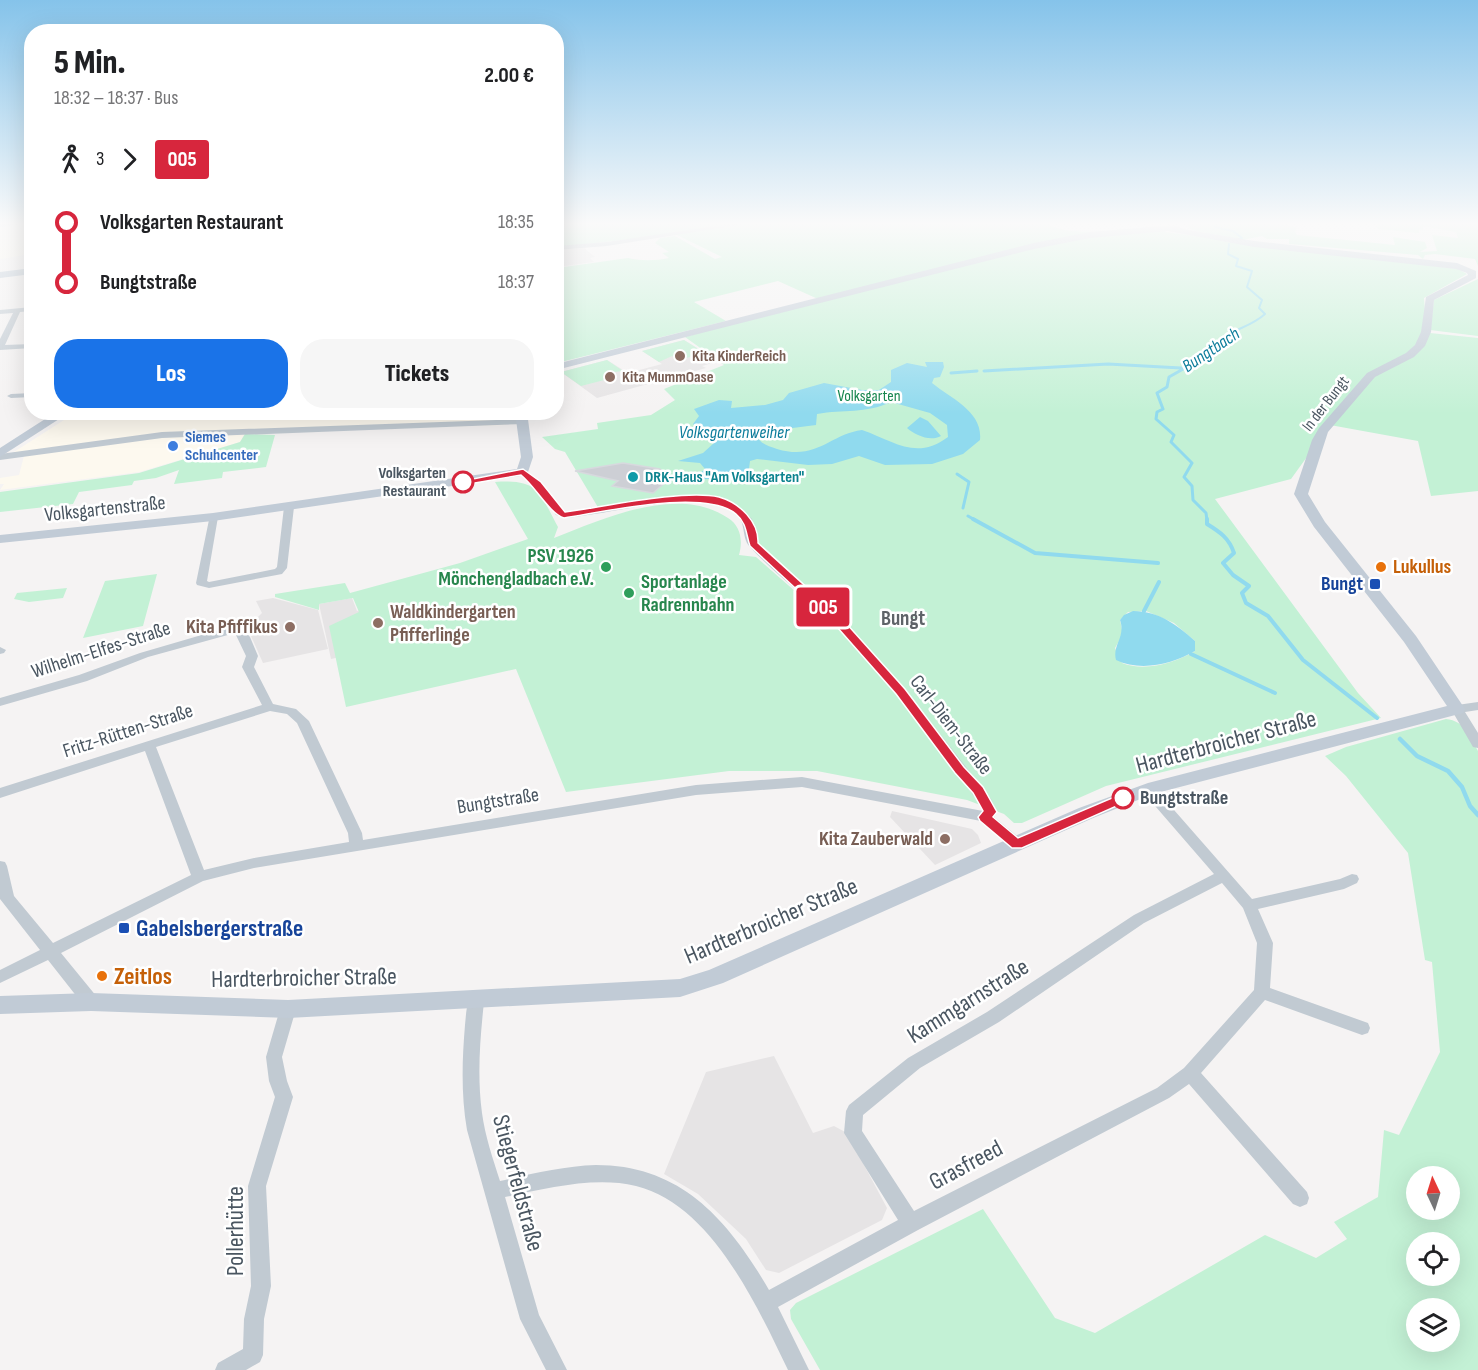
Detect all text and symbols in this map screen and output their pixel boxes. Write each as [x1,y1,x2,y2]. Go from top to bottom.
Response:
text: 5 Min. [54,43,126,83]
text: 2.00 € [484,62,534,89]
text: 18:32 – 18:37 · Bus [54,86,178,110]
icon: walk [54,143,87,176]
icon: forward [113,143,146,176]
text: 3 [96,147,104,171]
text: 005 [167,147,197,172]
text: Volksgarten Restaurant [100,209,283,236]
text: 18:35 [498,210,534,234]
text: Bungtstraße [100,269,197,296]
text: 18:37 [498,270,534,294]
water label: Bungtbach [1178,323,1244,377]
button: Los [54,339,288,408]
button: Tickets [300,339,534,408]
place label: Kita KinderReich [692,347,786,366]
marker: Kita KinderReich [673,349,687,363]
place label: Kita MummOase [622,368,714,387]
marker: Kita MummOase [603,370,617,384]
street label: In der Bungt [1299,373,1353,435]
park label: Volksgarten [837,387,901,406]
water label: Volksgartenweiher [679,422,790,443]
place label: Siemes Schuhcenter [185,428,258,465]
marker: Siemes Schuhcenter [166,439,180,453]
place label: Volksgarten Restaurant [378,464,446,501]
place label: DRK-Haus "Am Volksgarten" [645,468,804,487]
marker: DRK-Haus "Am Volksgarten" [626,470,640,484]
marker: Volksgarten Restaurant [452,471,474,493]
street label: Volksgartenstraße [43,491,167,527]
place label: PSV 1926 Mönchengladbach e.V. [438,544,594,591]
place label: Lukullus [1393,555,1452,579]
marker: PSV 1926 Mönchengladbach e.V. [599,560,613,574]
marker: Lukullus [1374,560,1388,574]
place label: Sportanlage Radrennbahn [641,570,734,617]
place label: Bungt [1321,572,1363,596]
marker: Bungt [1368,577,1382,591]
marker: Sportanlage Radrennbahn [622,586,636,600]
line badge: 005 [788,588,858,626]
text: 005 [808,595,838,620]
place label: Waldkindergarten Pfifferlinge [390,600,516,647]
district label: Bungt [881,606,925,631]
place label: Kita Pfiffikus [186,615,278,639]
street label: Wilhelm-Elfes-Straße [28,616,174,684]
marker: Waldkindergarten Pfifferlinge [371,616,385,630]
marker: Kita Pfiffikus [283,620,297,634]
street label: Carl-Diem-Straße [905,670,997,780]
street label: Fritz-Rütten-Straße [60,699,196,763]
street label: Hardterbroicher Straße [1133,704,1319,780]
street label: Bungtstraße [455,783,541,819]
place label: Bungtstraße [1140,786,1228,810]
marker: Bungtstraße [1112,787,1134,809]
place label: Kita Zauberwald [819,827,933,851]
marker: Kita Zauberwald [938,832,952,846]
street label: Hardterbroicher Straße [680,871,862,971]
place label: Gabelsbergerstraße [136,914,303,943]
marker: Gabelsbergerstraße [117,921,131,935]
street label: Kammgarnstraße [902,952,1034,1050]
place label: Zeitlos [114,962,172,991]
street label: Hardterbroicher Straße [211,962,397,994]
marker: Zeitlos [95,969,109,983]
street label: Stiegerfeldstraße [486,1112,550,1254]
street label: Grasfreed [924,1134,1008,1196]
north arrow [1406,1166,1460,1220]
map controls [1406,1166,1460,1352]
street label: Pollerhütte [221,1186,250,1276]
button: locate [1406,1232,1460,1286]
button: layers [1406,1298,1460,1352]

